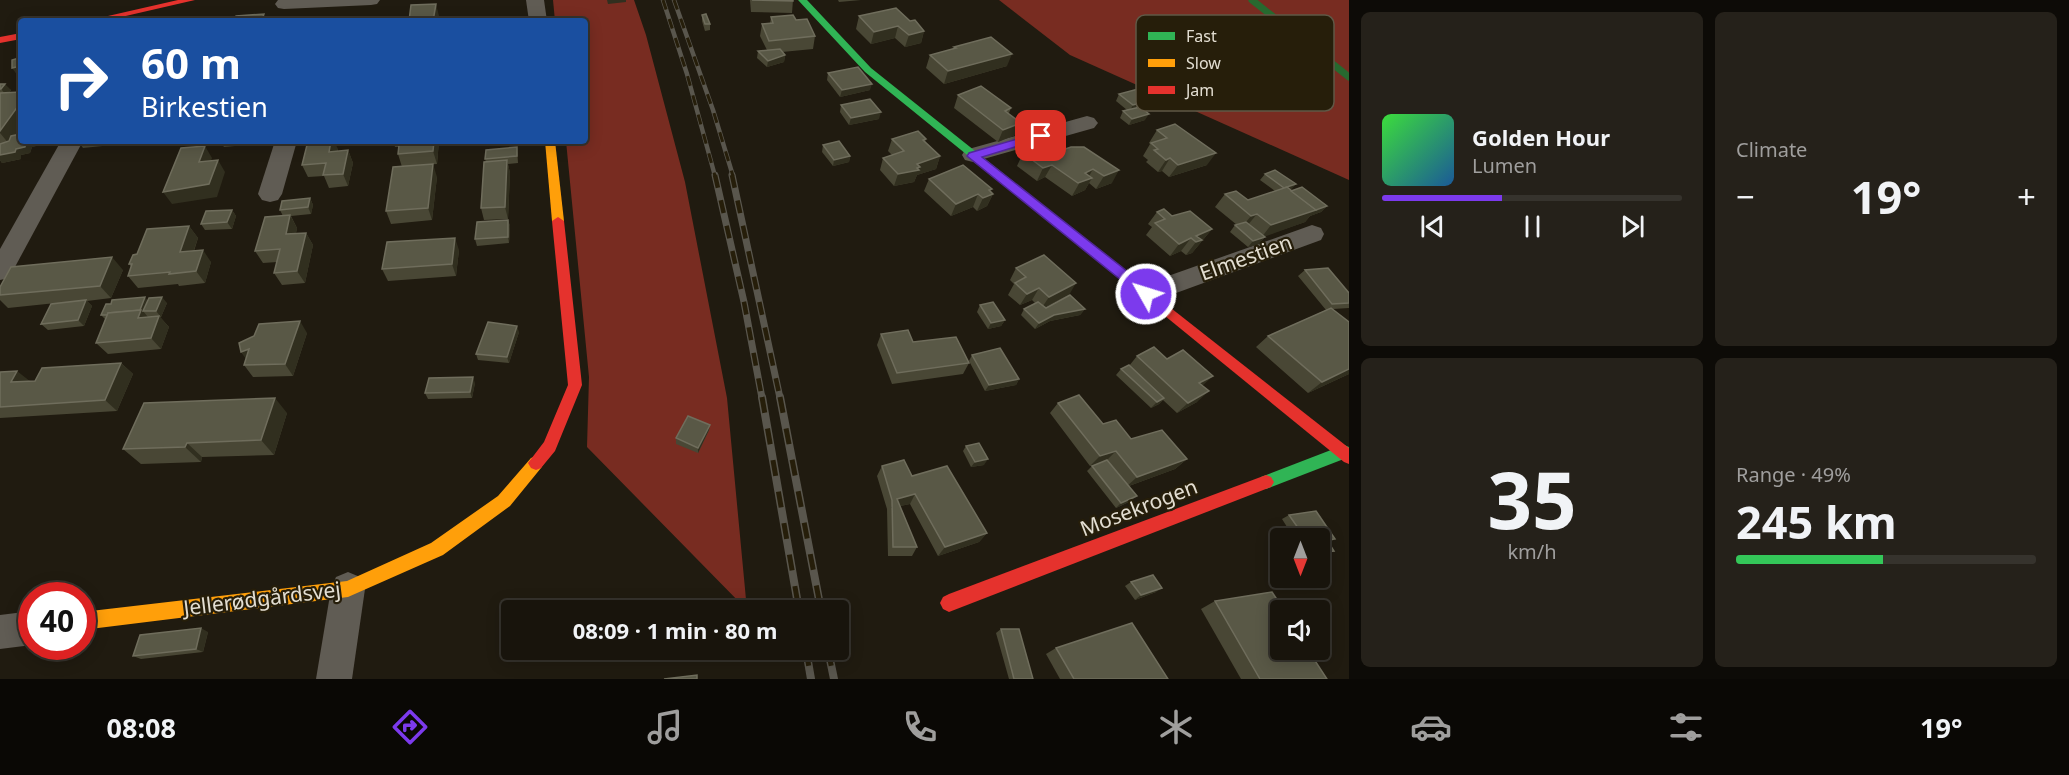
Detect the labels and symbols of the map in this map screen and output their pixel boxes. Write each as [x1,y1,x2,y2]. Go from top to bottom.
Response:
legend [1136,15,1334,111]
text: Fast [1186,25,1217,47]
text: Slow [1186,52,1221,74]
text: Jam [1184,79,1214,101]
pin [1015,110,1066,161]
street label: Elmestien [1196,227,1296,287]
position arrow [1114,262,1178,326]
street label: Mosekrogen [1076,472,1201,542]
north arrow [1270,528,1330,588]
street label: Jellerødgårdsvej [180,574,342,622]
speed limit sign: 40 [18,582,96,660]

